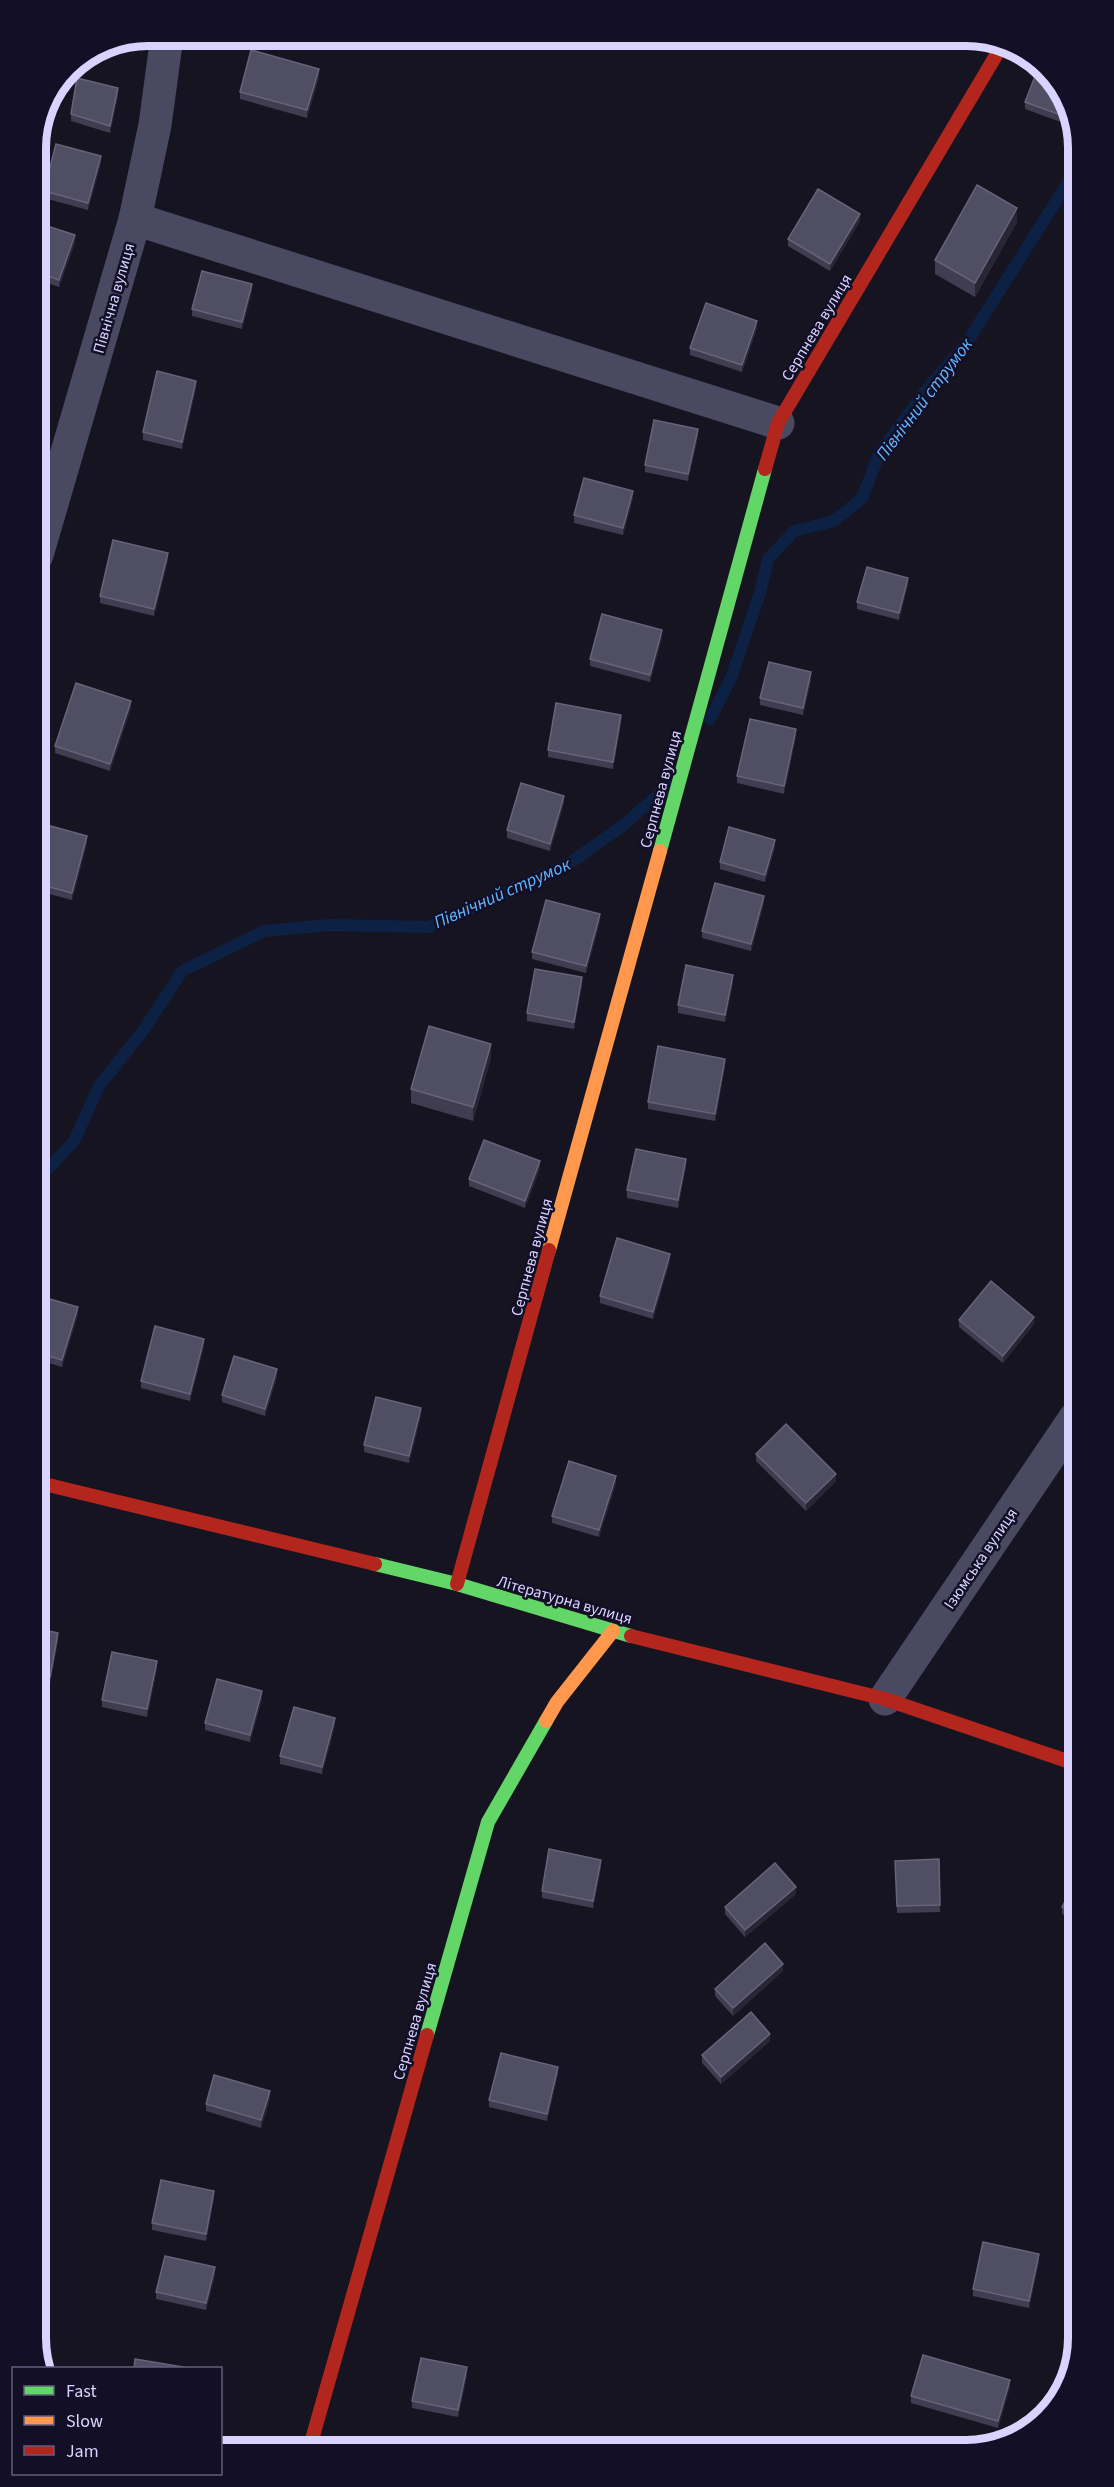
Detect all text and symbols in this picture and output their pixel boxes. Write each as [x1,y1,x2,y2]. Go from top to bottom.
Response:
street label: Північна вулиця [88,241,140,356]
street label: Серпнева вулиця [776,270,858,385]
water label: Північний струмок [870,333,979,466]
street label: Серпнева вулиця [635,728,687,851]
water label: Північний струмок [430,852,575,935]
street label: Серпнева вулиця [506,1196,558,1319]
street label: Ізюмська вулиця [939,1504,1023,1614]
street label: Літературна вулиця [495,1570,635,1630]
street label: Серпнева вулиця [388,1960,442,2083]
legend [12,2367,222,2475]
text: Fast [66,2379,97,2404]
text: Slow [66,2409,103,2434]
text: Jam [66,2439,99,2464]

